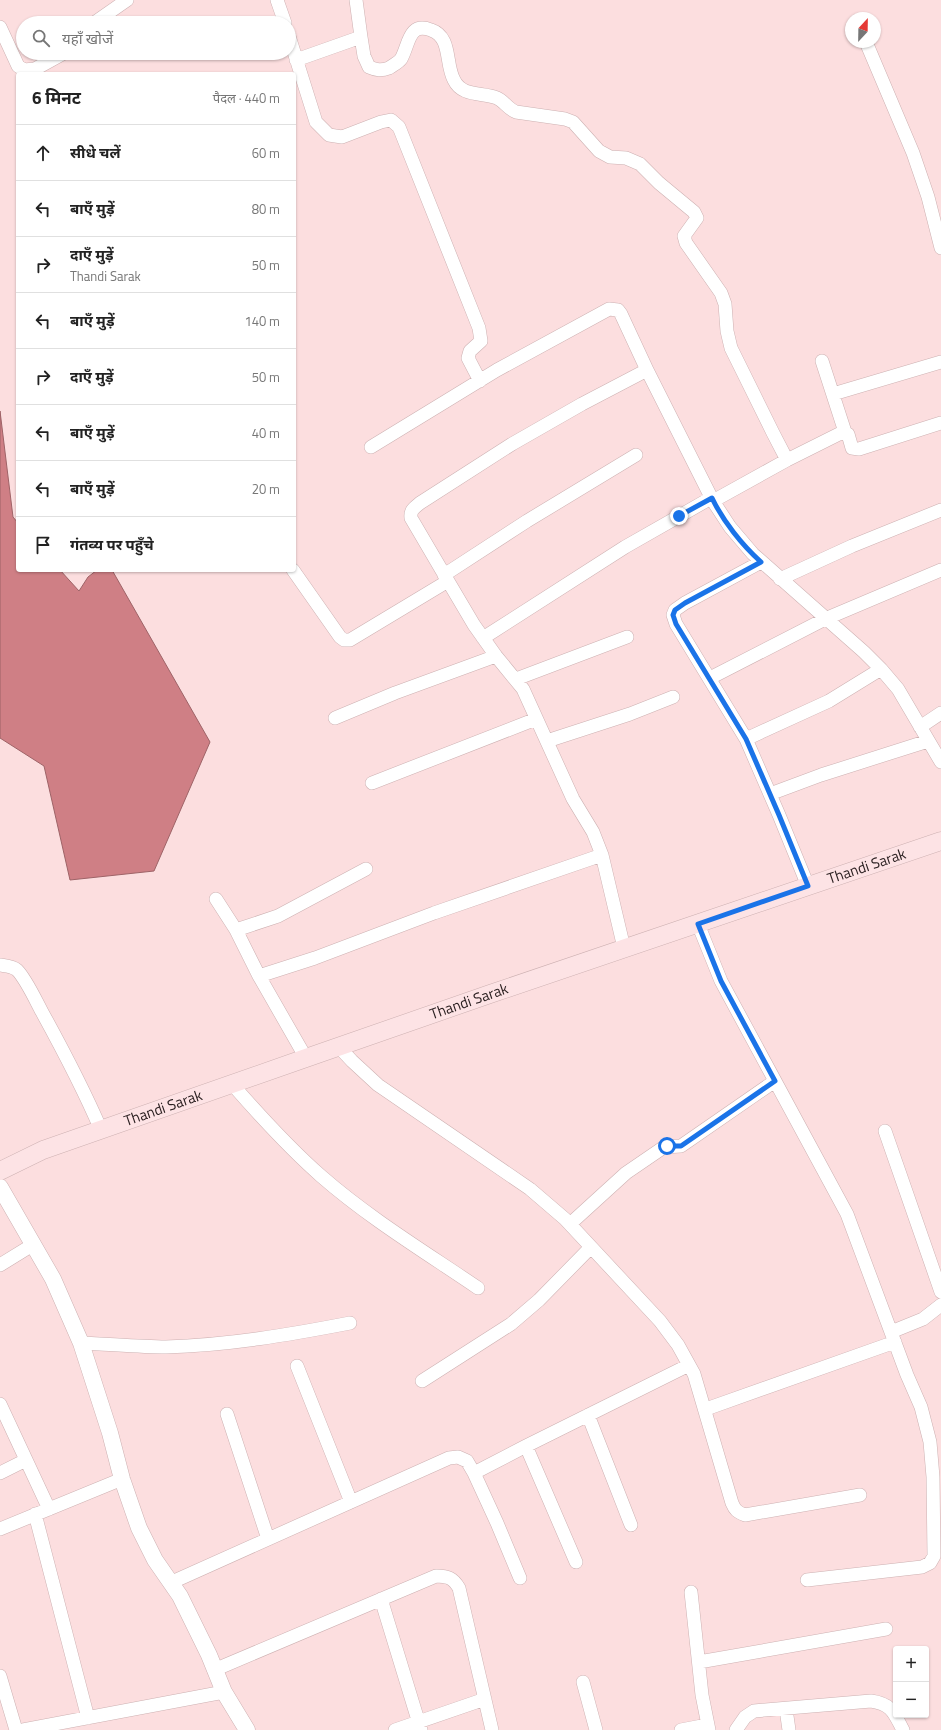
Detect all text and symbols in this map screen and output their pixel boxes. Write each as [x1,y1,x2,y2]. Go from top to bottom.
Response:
north arrow [845,12,881,48]
search box [16,16,296,60]
icon: search [30,27,52,49]
text: यहाँ खोजें [62,27,113,50]
text: 6 मिनट [32,85,81,111]
text: पैदल · 440 m [213,88,280,108]
text: सीधे चलें [70,141,121,164]
icon: ahead [32,142,54,164]
text: 60 m [252,143,280,163]
text: बाएँ मुड़ें [70,197,114,220]
icon: left [32,198,54,220]
text: 80 m [252,199,280,219]
text: दाएँ मुड़ें [70,243,114,266]
icon: right [32,254,54,276]
text: 50 m [252,255,280,275]
text: Thandi Sarak [70,266,141,286]
text: बाएँ मुड़ें [70,309,114,332]
icon: left [32,310,54,332]
text: 140 m [244,311,280,331]
text: दाएँ मुड़ें [70,365,114,388]
icon: right [32,366,54,388]
text: 50 m [252,367,280,387]
text: बाएँ मुड़ें [70,421,114,444]
icon: left [32,422,54,444]
text: 40 m [252,423,280,443]
text: बाएँ मुड़ें [70,477,114,500]
icon: left [32,478,54,500]
text: 20 m [252,479,280,499]
route end [670,507,688,525]
text: गंतव्य पर पहुँचे [70,533,154,556]
icon: arrive [32,534,54,556]
street label: Thandi Sarak [824,842,909,890]
street label: Thandi Sarak [426,977,511,1025]
street label: Thandi Sarak [121,1083,205,1132]
route start [658,1137,676,1155]
map controls [893,1646,929,1718]
button: + [893,1646,929,1682]
button: − [893,1682,929,1718]

